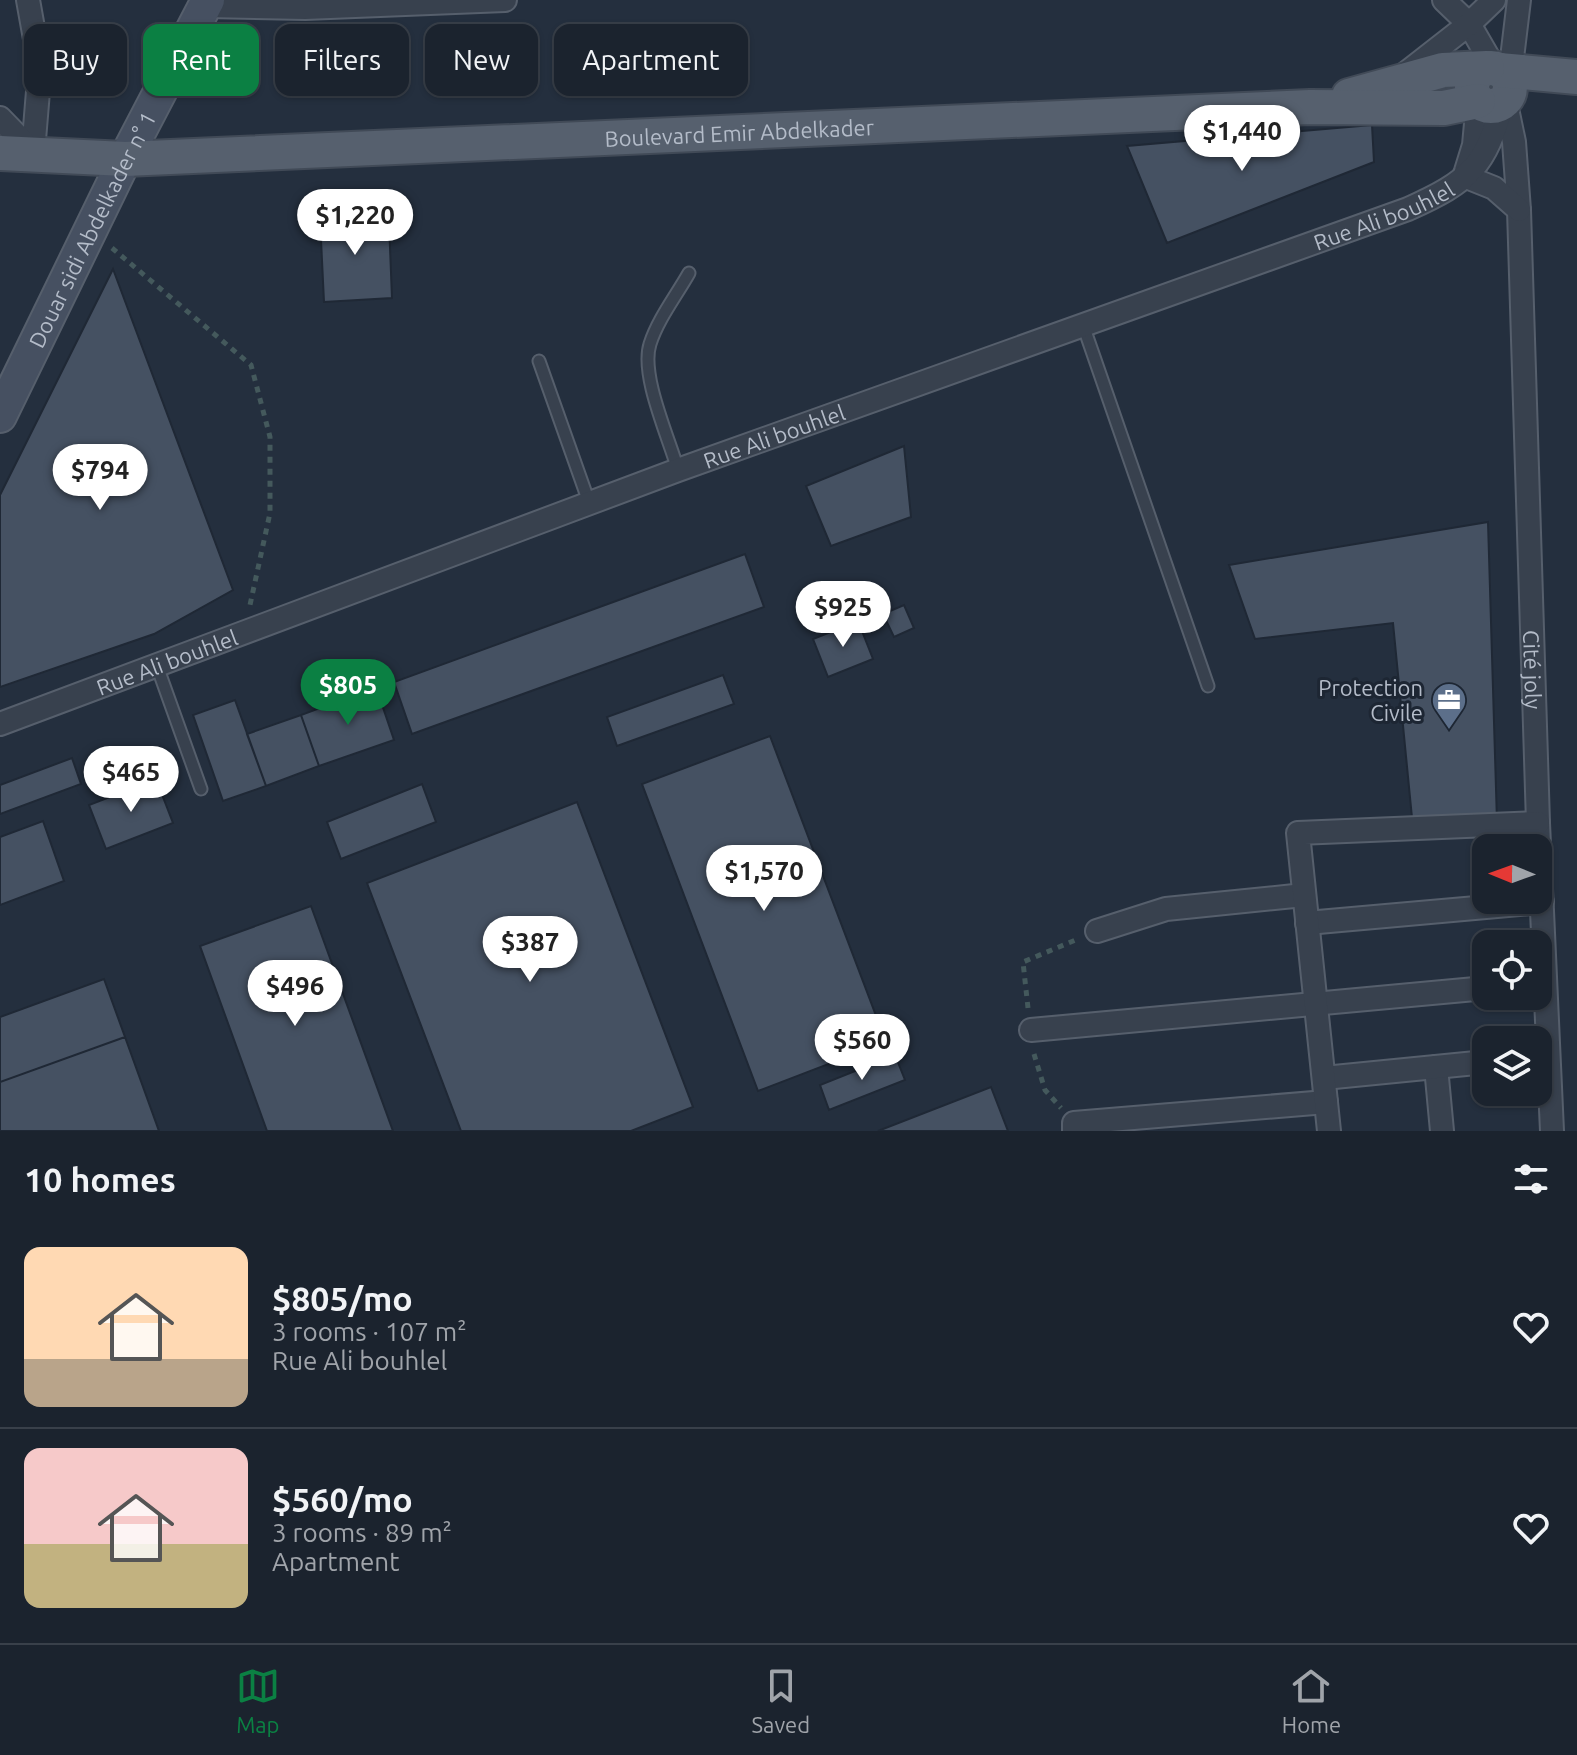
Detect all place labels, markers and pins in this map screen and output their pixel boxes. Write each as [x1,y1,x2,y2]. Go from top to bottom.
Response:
pin: $1,440 [1177,105,1307,173]
pin: $1,220 [290,189,420,257]
pin: $794 [53,444,147,512]
pin: $925 [796,581,890,649]
pin: $805 [301,659,395,727]
place label: Protection Civile [1318,675,1423,725]
office icon: Protection Civile [1430,681,1468,731]
pin: $465 [84,746,178,814]
pin: $1,570 [699,845,829,913]
pin: $387 [483,916,577,984]
pin: $496 [248,960,342,1028]
pin: $560 [815,1014,909,1082]

